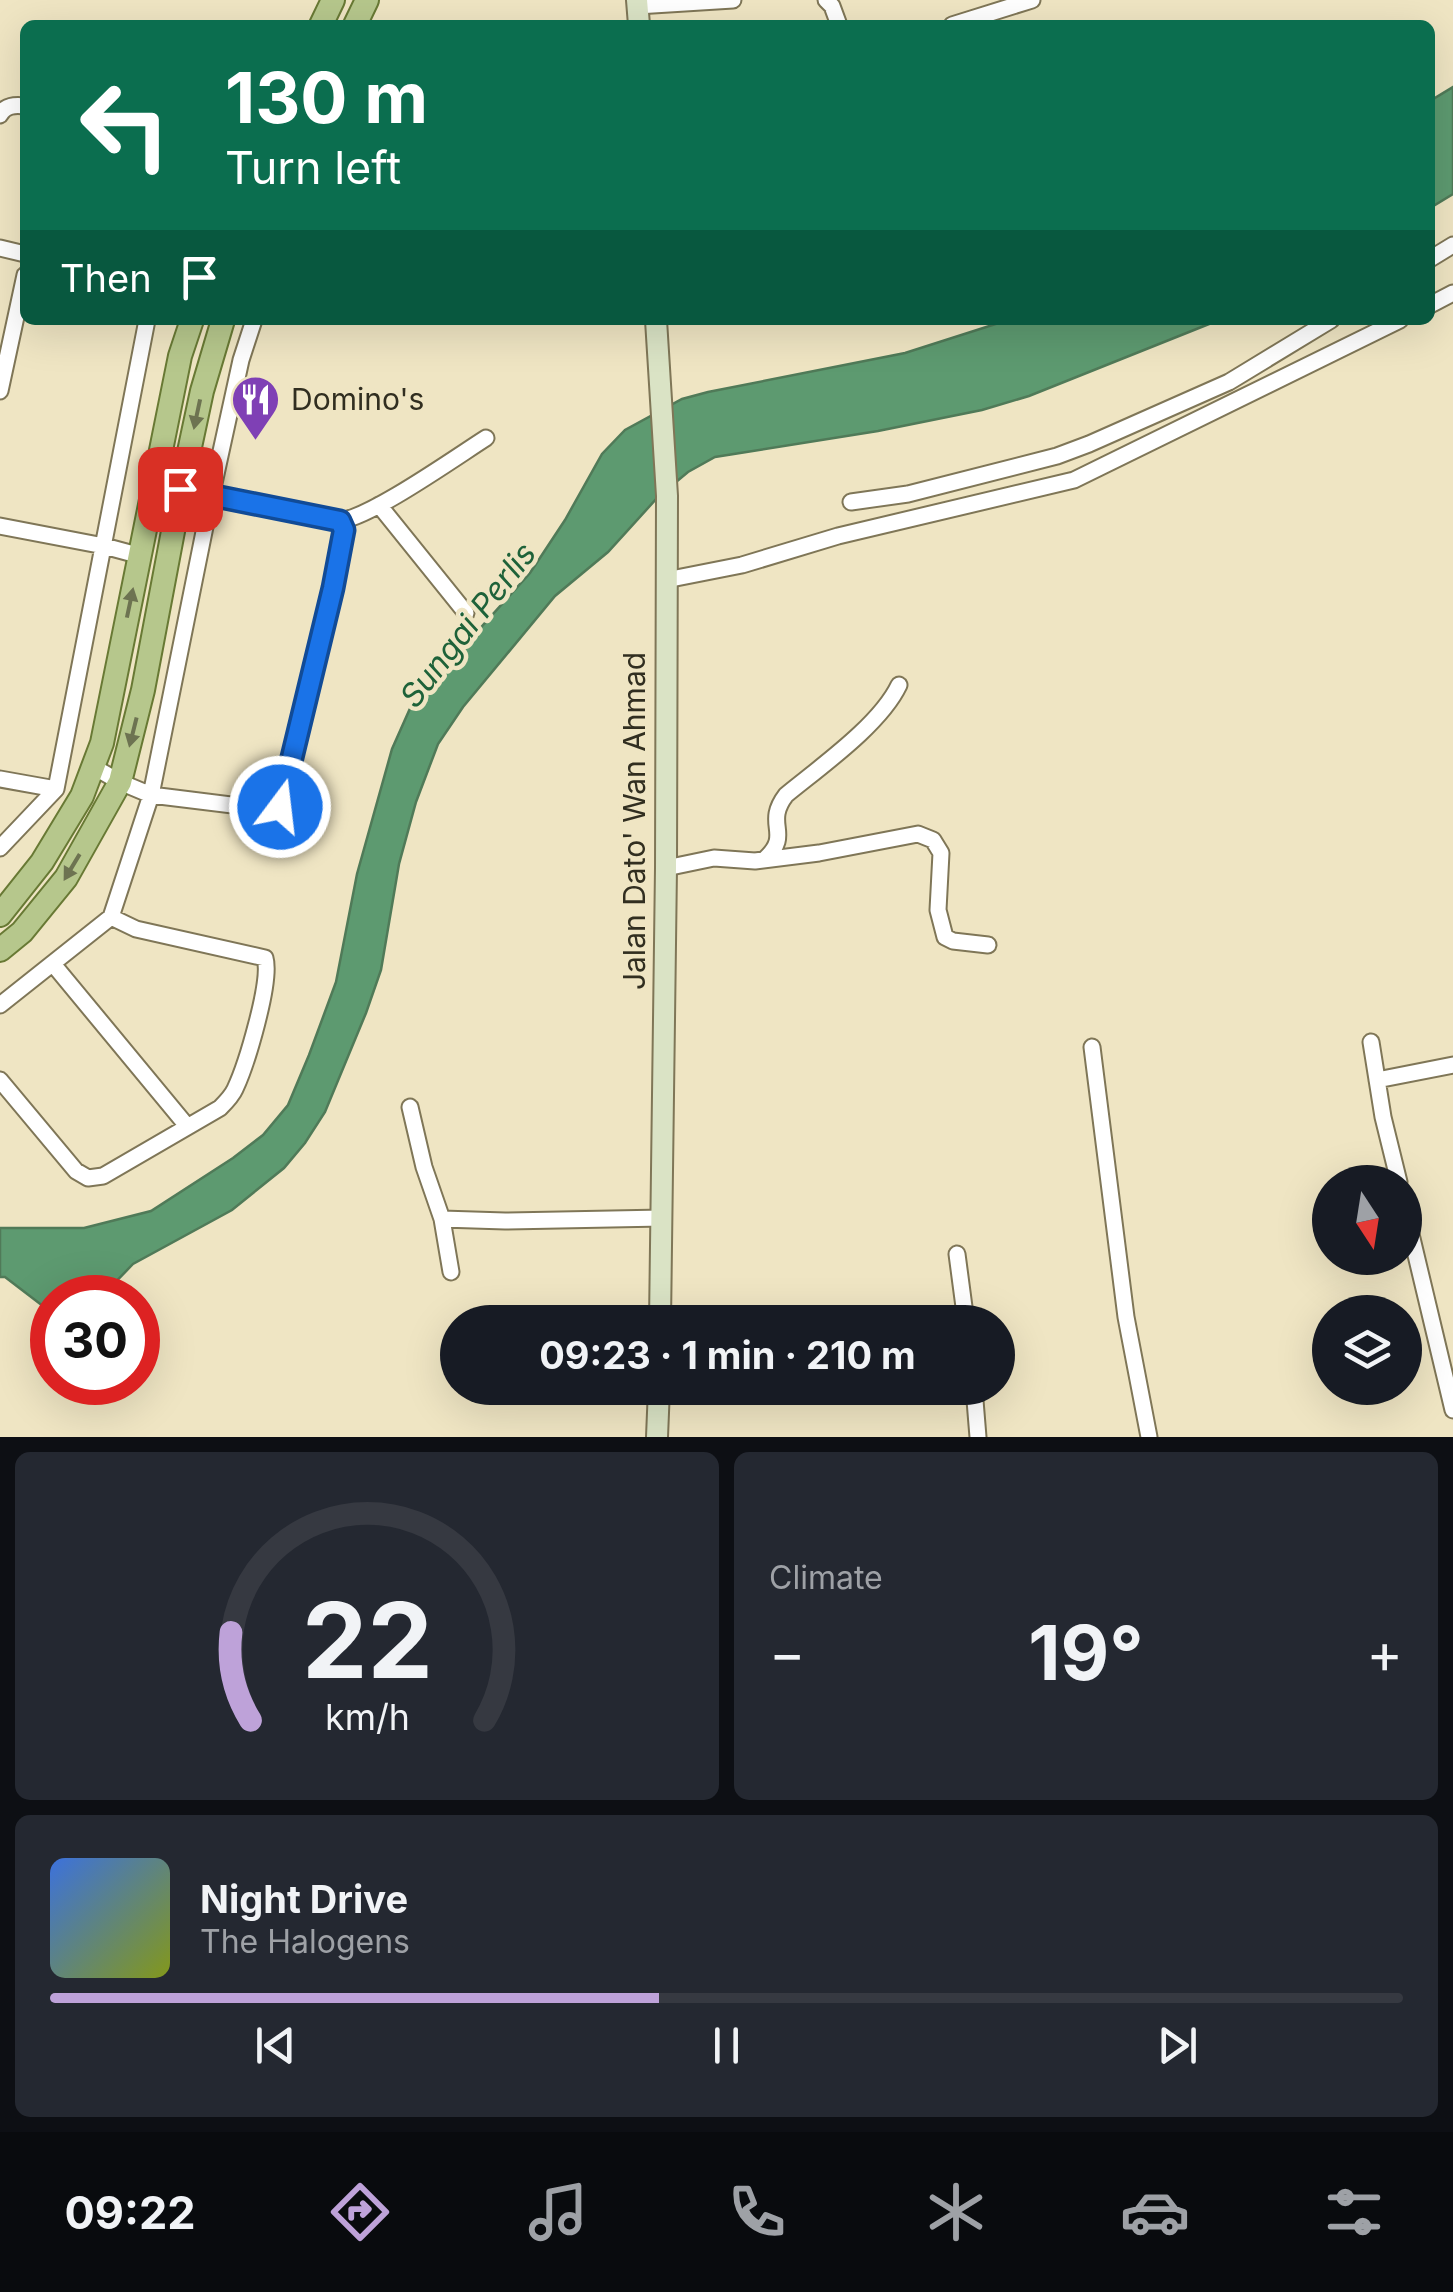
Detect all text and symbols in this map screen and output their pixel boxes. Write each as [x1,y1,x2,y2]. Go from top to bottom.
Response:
text: 130 m [225,55,428,140]
icon: left [60,60,190,190]
text: Turn left [225,140,401,195]
icon: arrive [172,250,227,305]
text: Then [60,255,152,301]
restaurant icon: Domino's [230,374,282,442]
place label: Domino's [291,381,424,417]
one-way arrow [188,399,204,430]
pin [138,447,223,532]
icon: arrive [153,462,208,517]
water label: Sungai Perlis [391,535,544,715]
one-way arrow [123,587,139,618]
street label: Jalan Dato' Wan Ahmad [616,652,652,990]
one-way arrow [125,717,140,748]
position arrow [228,755,332,859]
one-way arrow [64,853,81,881]
north arrow [1312,1165,1422,1275]
map controls [1312,1165,1422,1405]
speed limit sign: 30 [30,1275,160,1405]
button: layers [1312,1295,1422,1405]
text: 09:23 · 1 min · 210 m [539,1332,916,1378]
text: Climate [769,1558,883,1597]
text: 22 [301,1577,433,1703]
text: 19° [1028,1607,1144,1698]
text: − [769,1620,805,1686]
text: + [1367,1620,1403,1686]
text: km/h [325,1695,409,1739]
text: Night Drive [200,1876,408,1922]
text: The Halogens [200,1922,410,1961]
icon: previous [248,2018,303,2073]
icon: pause [699,2018,754,2073]
icon: next [1150,2018,1205,2073]
icon: directions [325,2177,395,2247]
icon: music [523,2177,593,2247]
icon: phone [722,2177,792,2247]
icon: climate [921,2177,991,2247]
icon: car [1120,2177,1190,2247]
icon: filters [1319,2177,1389,2247]
text: 09:22 [64,2185,196,2240]

